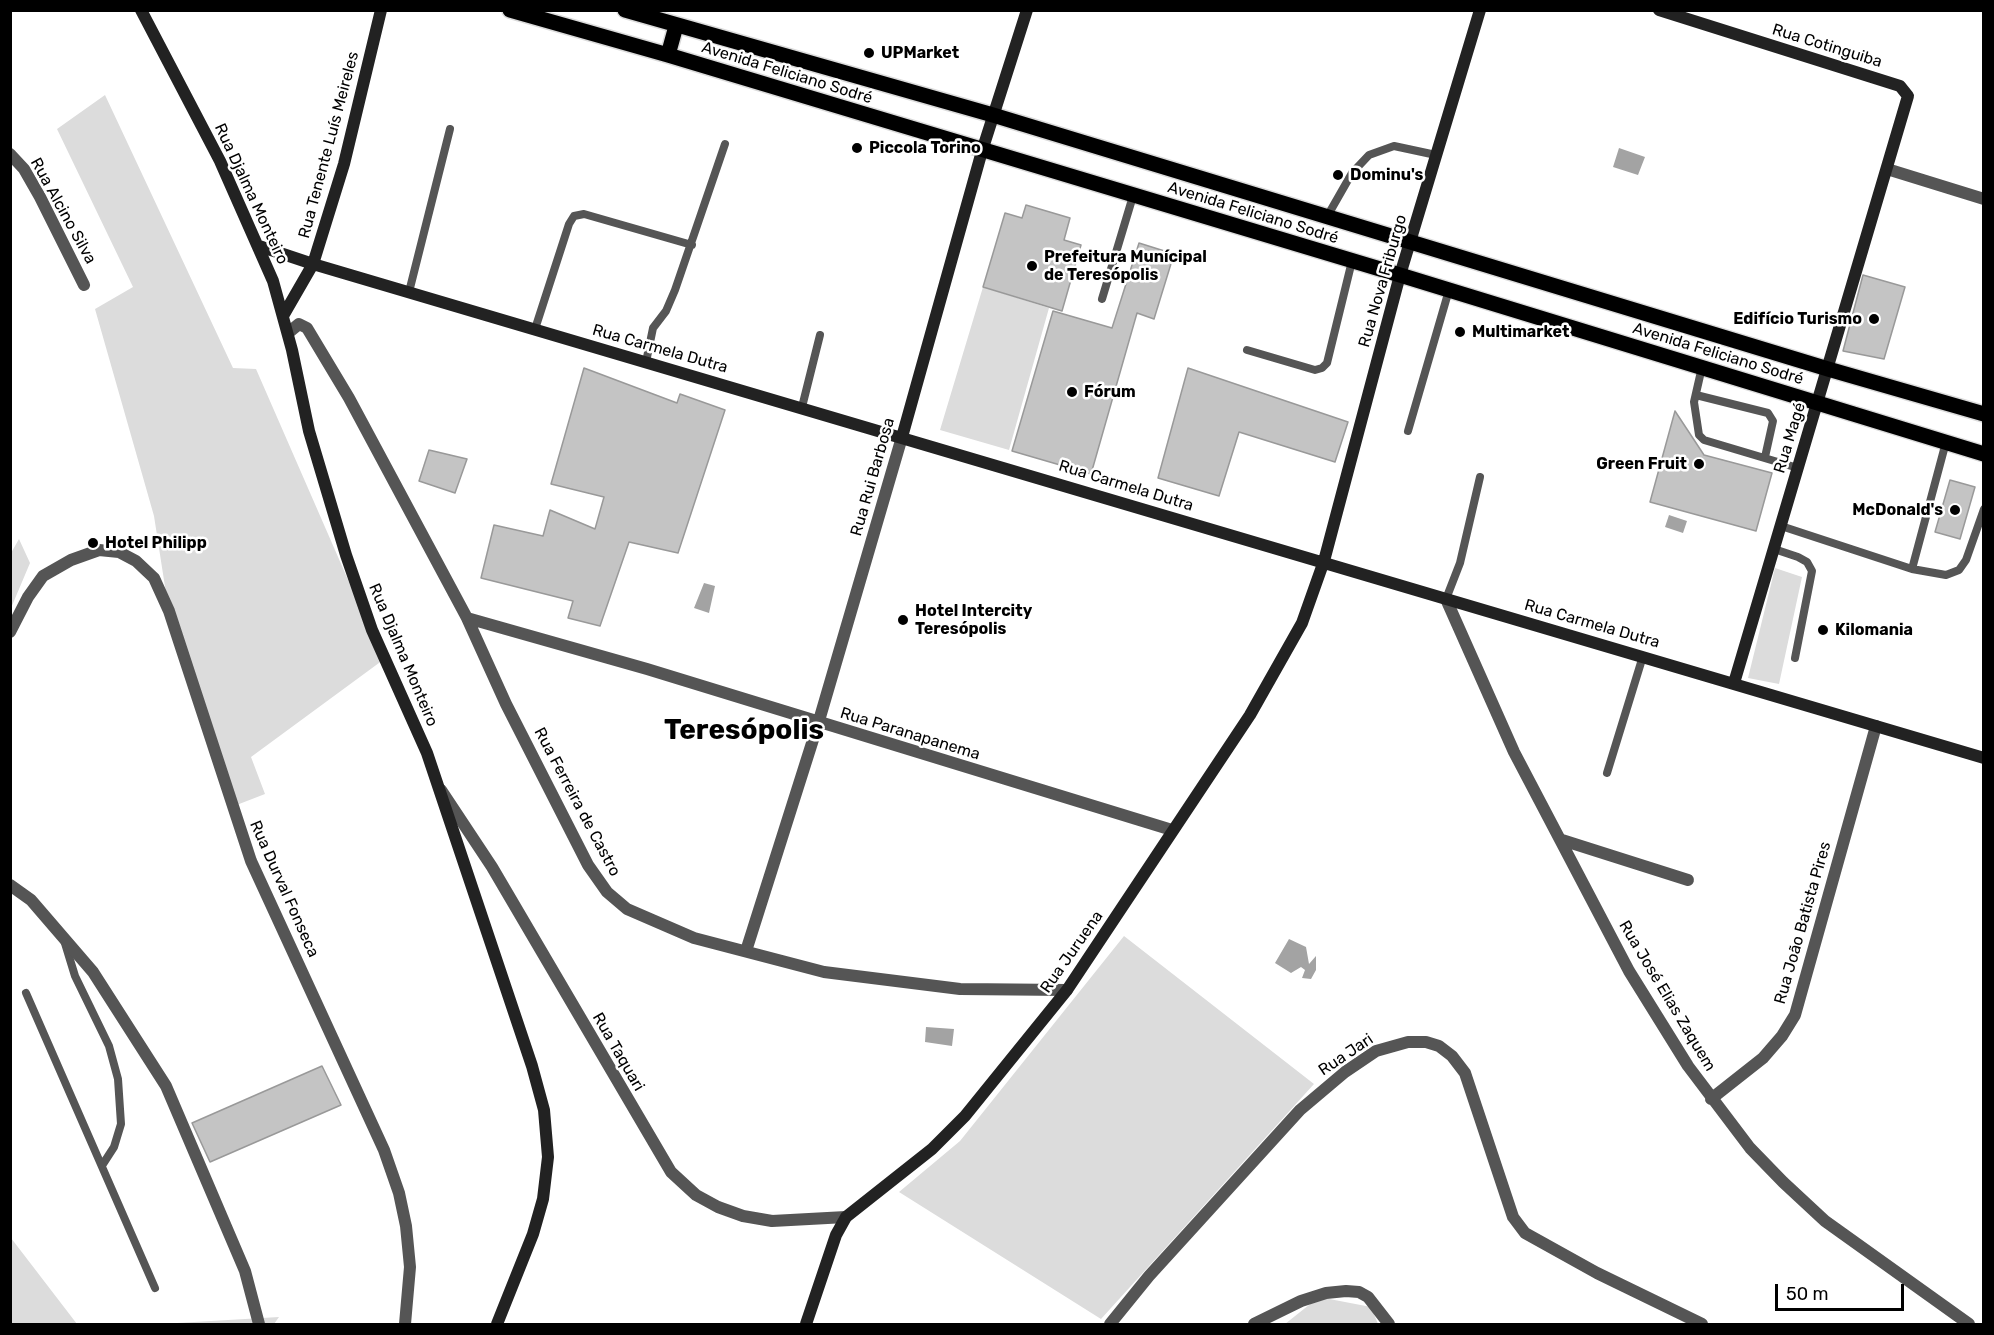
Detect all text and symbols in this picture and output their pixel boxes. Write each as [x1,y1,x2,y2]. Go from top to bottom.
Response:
street label: Rua Cotinguiba [1770,20,1884,72]
street label: Avenida Feliciano Sodré [699,38,875,108]
place label: UPMarket [881,43,959,63]
marker: UPMarket [862,46,876,60]
street label: Rua Tenente Luís Meireles [295,49,363,241]
street label: Rua Djalma Monteiro [210,120,292,268]
place label: Piccola Torino [869,138,981,158]
marker: Piccola Torino [850,141,864,155]
street label: Rua Alcino Silva [26,155,100,267]
place label: Dominu's [1350,165,1423,185]
marker: Dominu's [1331,168,1345,182]
street label: Avenida Feliciano Sodré [1165,178,1341,248]
street label: Rua Nova Friburgo [1355,212,1411,350]
place label: Prefeitura Munícipal de Teresópolis [1044,247,1207,285]
marker: Prefeitura Munícipal de Teresópolis [1025,259,1039,273]
place label: Edifício Turismo [1733,309,1862,329]
marker: Edifício Turismo [1867,312,1881,326]
street label: Avenida Feliciano Sodré [1630,319,1806,389]
street label: Rua Carmela Dutra [590,320,730,378]
place label: Multimarket [1472,322,1569,342]
marker: Multimarket [1453,325,1467,339]
place label: Fórum [1084,382,1136,402]
marker: Fórum [1065,385,1079,399]
street label: Rua Magé [1770,400,1810,476]
street label: Rua Rui Barbosa [847,416,899,538]
place label: Green Fruit [1596,454,1687,474]
street label: Rua Carmela Dutra [1056,456,1196,516]
marker: Green Fruit [1692,457,1706,471]
place label: McDonald's [1852,500,1943,520]
marker: McDonald's [1948,503,1962,517]
place label: Hotel Philipp [105,533,207,553]
marker: Hotel Philipp [86,536,100,550]
street label: Rua Djalma Monteiro [364,581,442,729]
street label: Rua Carmela Dutra [1522,595,1662,653]
place label: Hotel Intercity Teresópolis [915,601,1032,639]
marker: Hotel Intercity Teresópolis [896,613,910,627]
place label: Kilomania [1835,620,1913,640]
marker: Kilomania [1816,623,1830,637]
street label: Rua Paranapanema [838,704,982,764]
district label: Teresópolis [664,714,824,748]
street label: Rua Ferreira de Castro [530,724,624,880]
street label: Rua Durval Fonseca [245,818,323,960]
street label: Rua João Batista Pires [1771,840,1835,1006]
street label: Rua Juruena [1037,907,1107,997]
street label: Rua José Elias Zaquem [1614,917,1720,1075]
street label: Rua Taquari [588,1009,648,1095]
street label: Rua Jari [1315,1030,1377,1080]
scale bar [1778,1272,1907,1310]
text: 50 m [1786,1283,1829,1305]

